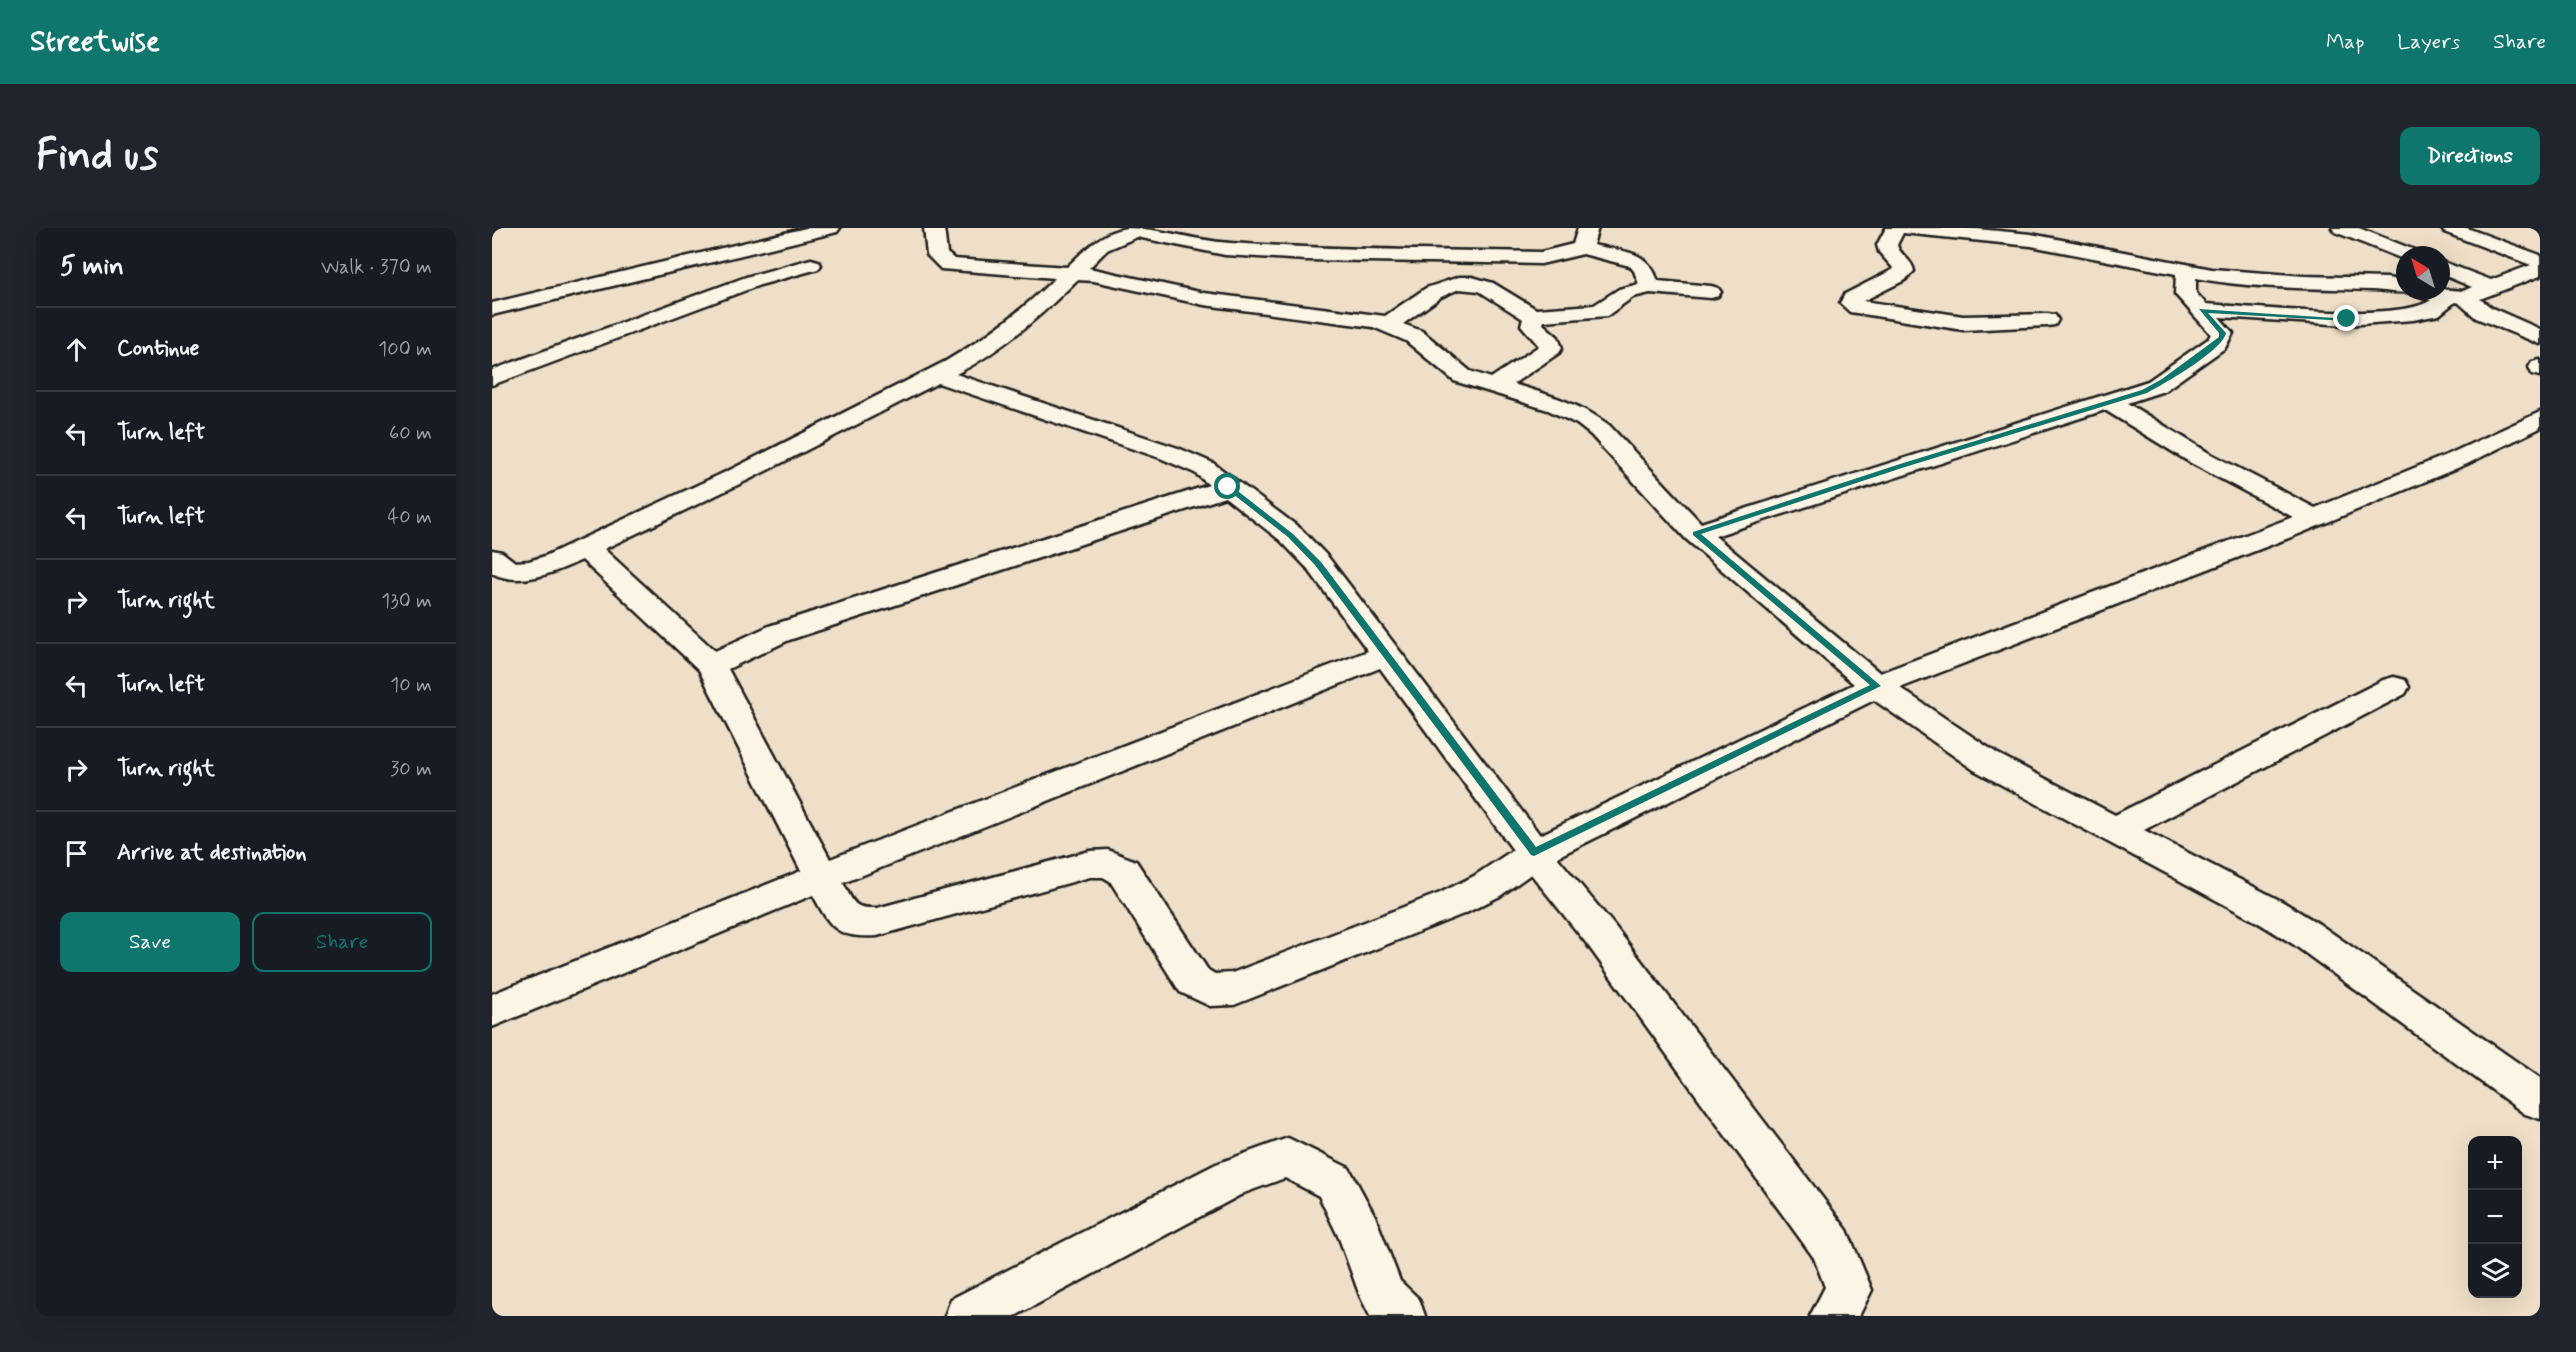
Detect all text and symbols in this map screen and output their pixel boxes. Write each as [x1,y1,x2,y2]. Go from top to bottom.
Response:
text: Streetwise [30,24,160,61]
text: Map [2326,28,2364,56]
text: Layers [2397,28,2460,56]
text: Share [2493,28,2546,56]
button: Directions [2400,127,2540,185]
text: Find us [36,129,158,184]
north arrow [2396,246,2450,300]
text: 5 min [60,250,124,284]
text: Walk · 370 m [321,254,432,281]
route end [2333,305,2359,331]
icon: ahead [60,333,93,366]
text: Continue [117,335,199,363]
text: 100 m [378,336,432,363]
icon: left [60,417,93,450]
text: Turn left [117,419,205,447]
text: 60 m [389,420,432,447]
route start [1214,473,1240,499]
icon: left [60,501,93,534]
text: Turn left [117,503,205,531]
text: 40 m [388,504,432,531]
icon: right [60,585,93,618]
text: Turn right [117,587,215,615]
text: 130 m [381,588,432,615]
icon: left [60,669,93,702]
text: Turn left [117,671,205,699]
text: 10 m [390,672,432,699]
icon: right [60,753,93,786]
text: Turn right [117,755,215,783]
text: 30 m [390,756,432,783]
icon: arrive [60,837,93,870]
text: Arrive at destination [117,839,307,867]
button: Save [60,912,240,972]
button: Share [252,912,432,972]
map controls [2468,1136,2522,1298]
button: + [2468,1136,2522,1190]
button: − [2468,1190,2522,1244]
button: layers [2468,1244,2522,1298]

